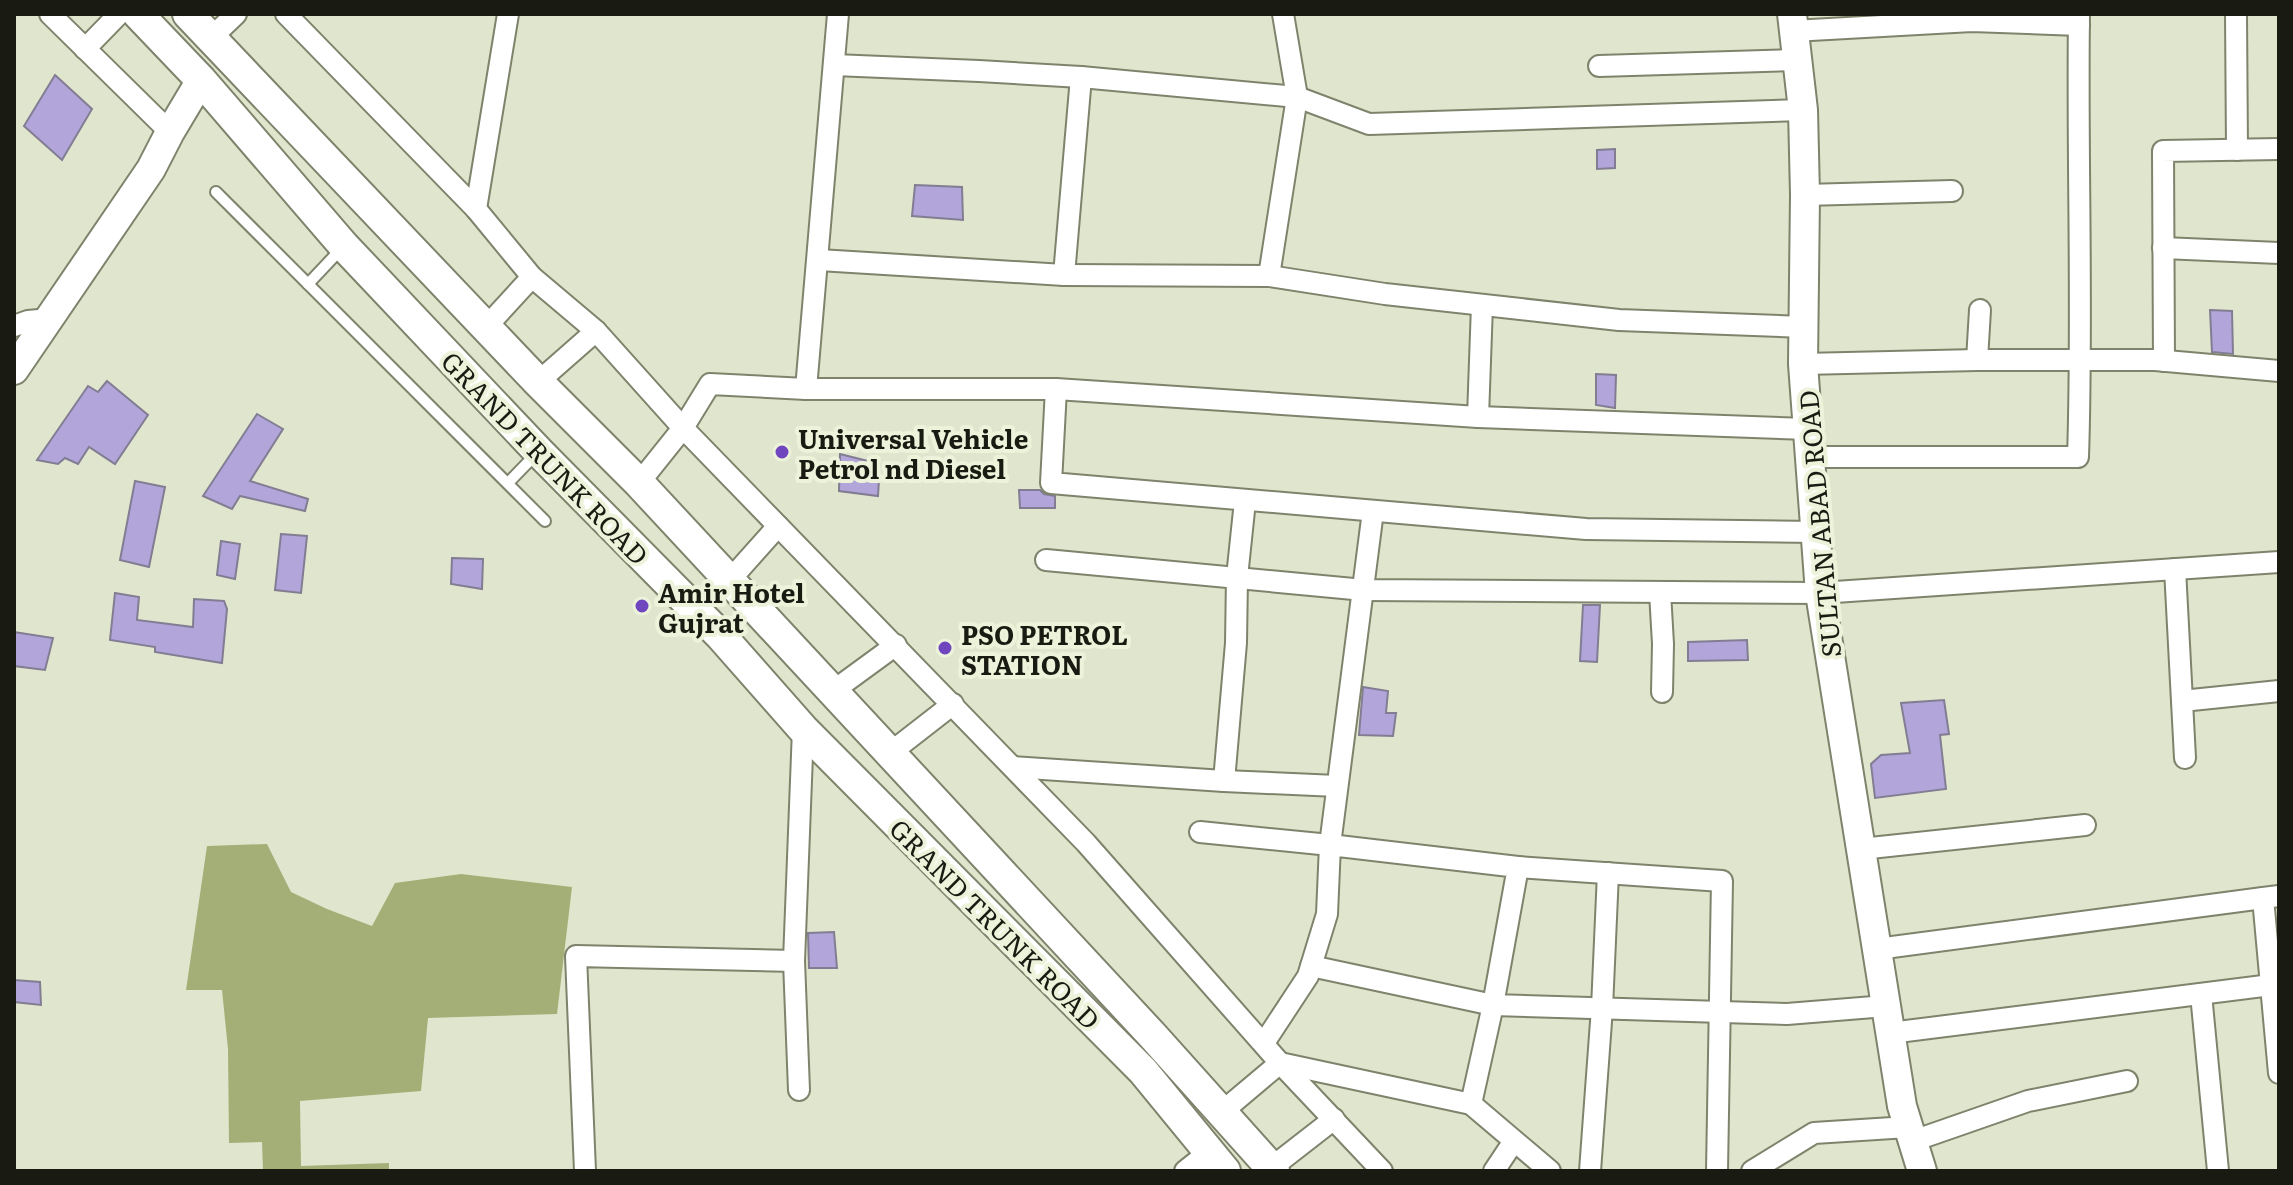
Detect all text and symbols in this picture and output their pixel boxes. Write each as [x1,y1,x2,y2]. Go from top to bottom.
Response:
street label: GRAND TRUNK ROAD [433,341,659,573]
street label: SULTAN ABAD ROAD [1787,389,1849,659]
place label: Universal Vehicle Petrol nd Diesel [798,418,1028,487]
marker: Universal Vehicle Petrol nd Diesel [773,443,791,461]
place label: Amir Hotel Gujrat [658,572,805,641]
marker: Amir Hotel Gujrat [633,597,651,615]
place label: PSO PETROL STATION [961,614,1128,683]
marker: PSO PETROL STATION [936,639,954,657]
street label: GRAND TRUNK ROAD [882,809,1110,1037]

